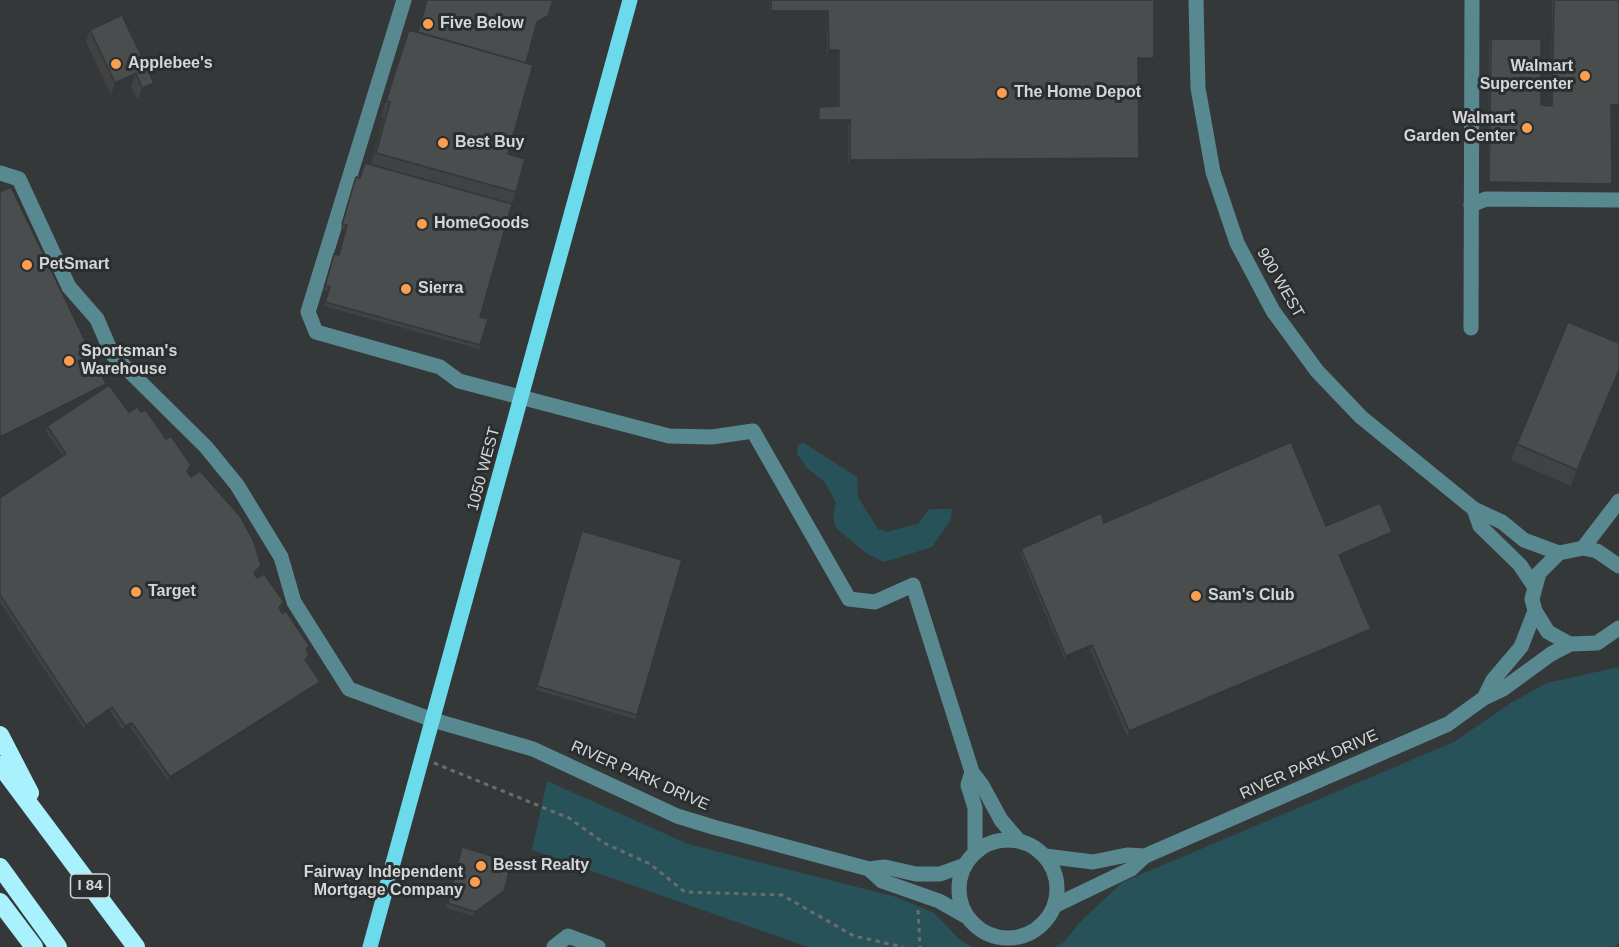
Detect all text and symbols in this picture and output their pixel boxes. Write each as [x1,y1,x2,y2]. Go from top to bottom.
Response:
place label: Five Below [440,14,524,34]
marker: Five Below [421,17,435,31]
place label: Applebee's [128,54,213,74]
marker: Applebee's [109,57,123,71]
place label: Walmart Supercenter [1480,57,1573,95]
marker: Walmart Supercenter [1578,69,1592,83]
place label: The Home Depot [1014,83,1141,103]
marker: The Home Depot [995,86,1009,100]
place label: Walmart Garden Center [1404,109,1515,147]
marker: Walmart Garden Center [1520,121,1534,135]
place label: Best Buy [455,133,524,153]
marker: Best Buy [436,136,450,150]
place label: HomeGoods [434,214,529,234]
marker: HomeGoods [415,217,429,231]
street label: 900 WEST [1252,245,1308,321]
place label: PetSmart [39,255,109,275]
marker: PetSmart [20,258,34,272]
place label: Sierra [418,279,463,299]
marker: Sierra [399,282,413,296]
place label: Sportsman's Warehouse [81,342,177,380]
marker: Sportsman's Warehouse [62,354,76,368]
street label: 1050 WEST [464,425,504,513]
place label: Target [148,582,196,602]
marker: Target [129,585,143,599]
place label: Sam's Club [1208,586,1294,606]
marker: Sam's Club [1189,589,1203,603]
street label: RIVER PARK DRIVE [1237,726,1381,804]
street label: RIVER PARK DRIVE [568,737,712,815]
place label: Besst Realty [493,856,589,876]
marker: Besst Realty [474,859,488,873]
place label: Fairway Independent Mortgage Company [304,863,463,901]
road number: I 84 [70,874,110,898]
marker: Fairway Independent Mortgage Company [468,875,482,889]

